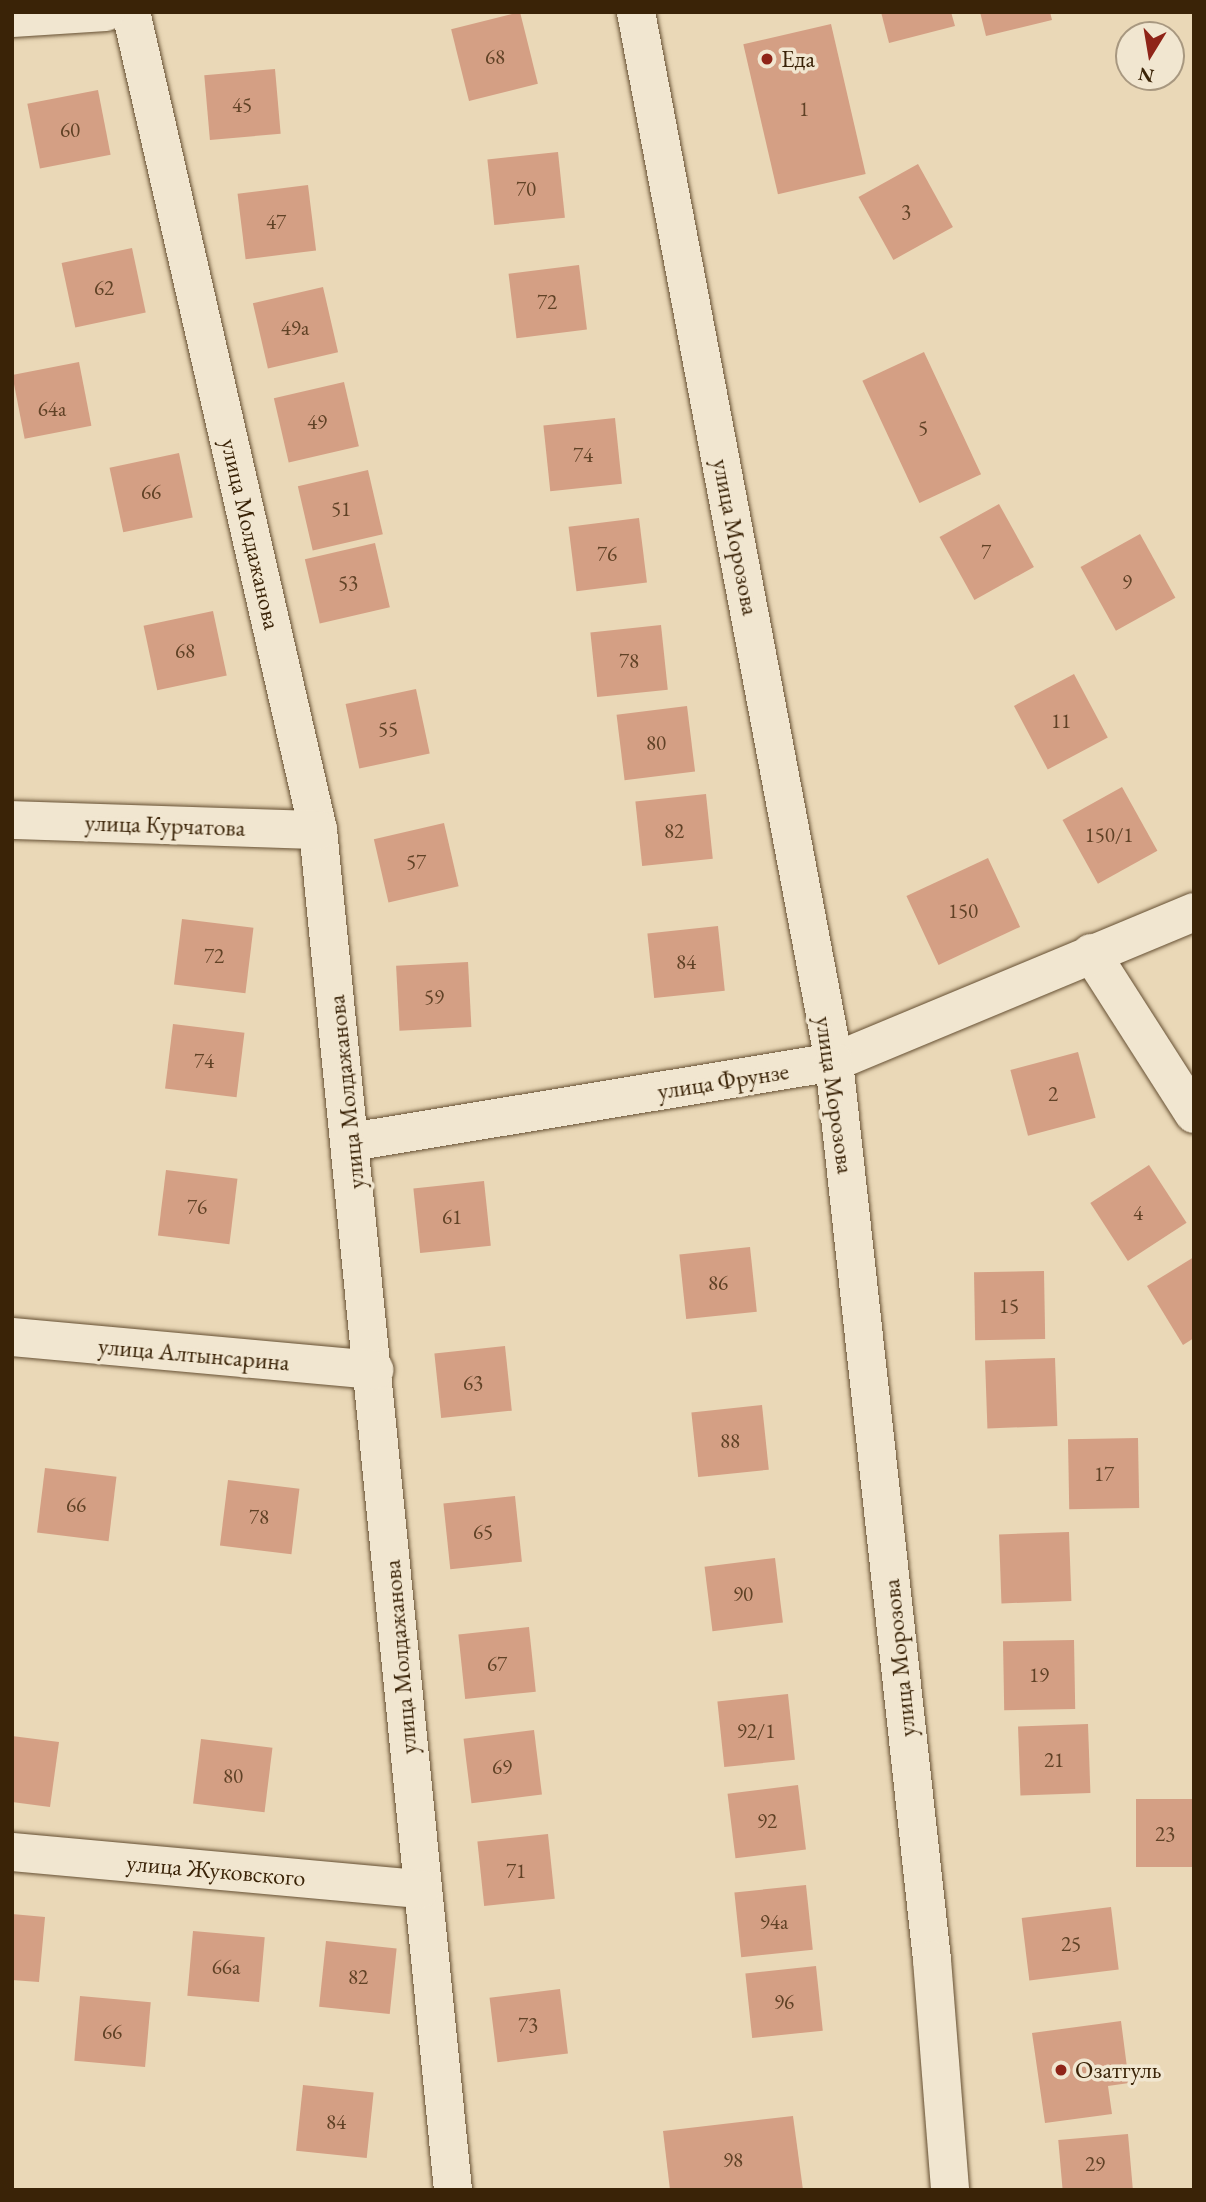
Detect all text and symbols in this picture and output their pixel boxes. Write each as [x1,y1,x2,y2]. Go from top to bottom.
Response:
north arrow [1115,21,1185,91]
house number: 68 [485,44,505,70]
place label: Еда [781,45,815,73]
marker: Еда [759,51,775,67]
text: N [1136,61,1156,89]
house number: 45 [232,92,252,118]
house number: 1 [799,96,809,122]
house number: 60 [60,117,80,143]
house number: 70 [516,176,536,202]
house number: 3 [901,199,911,225]
house number: 47 [266,209,286,235]
house number: 62 [94,275,114,301]
house number: 72 [537,289,557,315]
house number: 49а [281,315,309,341]
house number: 64а [38,396,66,422]
house number: 49 [307,409,327,435]
house number: 5 [918,415,928,441]
street label: улица Молдажанова [215,436,287,632]
house number: 74 [573,442,593,468]
street label: улица Морозова [707,456,765,618]
house number: 66 [141,479,161,505]
house number: 51 [331,496,351,522]
house number: 7 [981,539,991,565]
house number: 76 [597,541,617,567]
house number: 9 [1122,569,1132,595]
house number: 53 [338,570,358,596]
house number: 68 [175,638,195,664]
house number: 78 [619,648,639,674]
house number: 11 [1051,708,1071,734]
house number: 55 [378,716,398,742]
house number: 80 [646,730,666,756]
street label: улица Курчатова [84,808,246,842]
house number: 82 [664,818,684,844]
house number: 150/1 [1085,822,1133,848]
house number: 57 [406,849,426,875]
house number: 150 [948,898,978,924]
house number: 72 [204,943,224,969]
house number: 84 [676,949,696,975]
house number: 59 [424,984,444,1010]
street label: улица Молдажанова [321,993,371,1191]
street label: улица Морозова [810,1014,860,1176]
house number: 74 [194,1048,214,1074]
street label: улица Фрунзе [655,1056,791,1106]
house number: 2 [1048,1081,1058,1107]
house number: 76 [187,1194,207,1220]
house number: 4 [1133,1200,1143,1226]
house number: 61 [442,1204,462,1230]
house number: 86 [708,1270,728,1296]
house number: 15 [999,1293,1019,1319]
street label: улица Алтынсарина [97,1331,291,1377]
house number: 63 [463,1370,483,1396]
house number: 88 [720,1428,740,1454]
house number: 17 [1094,1461,1114,1487]
house number: 66 [66,1492,86,1518]
house number: 78 [249,1504,269,1530]
house number: 65 [473,1519,493,1545]
street label: улица Молдажанова [377,1559,423,1755]
street label: улица Морозова [876,1578,922,1738]
house number: 90 [733,1581,753,1607]
house number: 67 [487,1651,507,1677]
house number: 19 [1029,1662,1049,1688]
house number: 92/1 [737,1718,775,1744]
house number: 21 [1044,1747,1064,1773]
house number: 69 [492,1754,512,1780]
house number: 80 [223,1763,243,1789]
house number: 92 [757,1808,777,1834]
house number: 23 [1155,1821,1175,1847]
street label: улица Жуковского [125,1848,307,1892]
house number: 71 [506,1858,526,1884]
house number: 94а [760,1909,788,1935]
house number: 25 [1061,1931,1081,1957]
house number: 66а [212,1954,240,1980]
house number: 82 [348,1964,368,1990]
house number: 96 [774,1989,794,2015]
house number: 73 [518,2012,538,2038]
house number: 66 [102,2019,122,2045]
place label: Oзатгуль [1075,2056,1162,2084]
marker: Oзатгуль [1053,2062,1069,2078]
house number: 84 [326,2109,346,2135]
house number: 98 [723,2147,743,2173]
house number: 29 [1085,2151,1105,2177]

